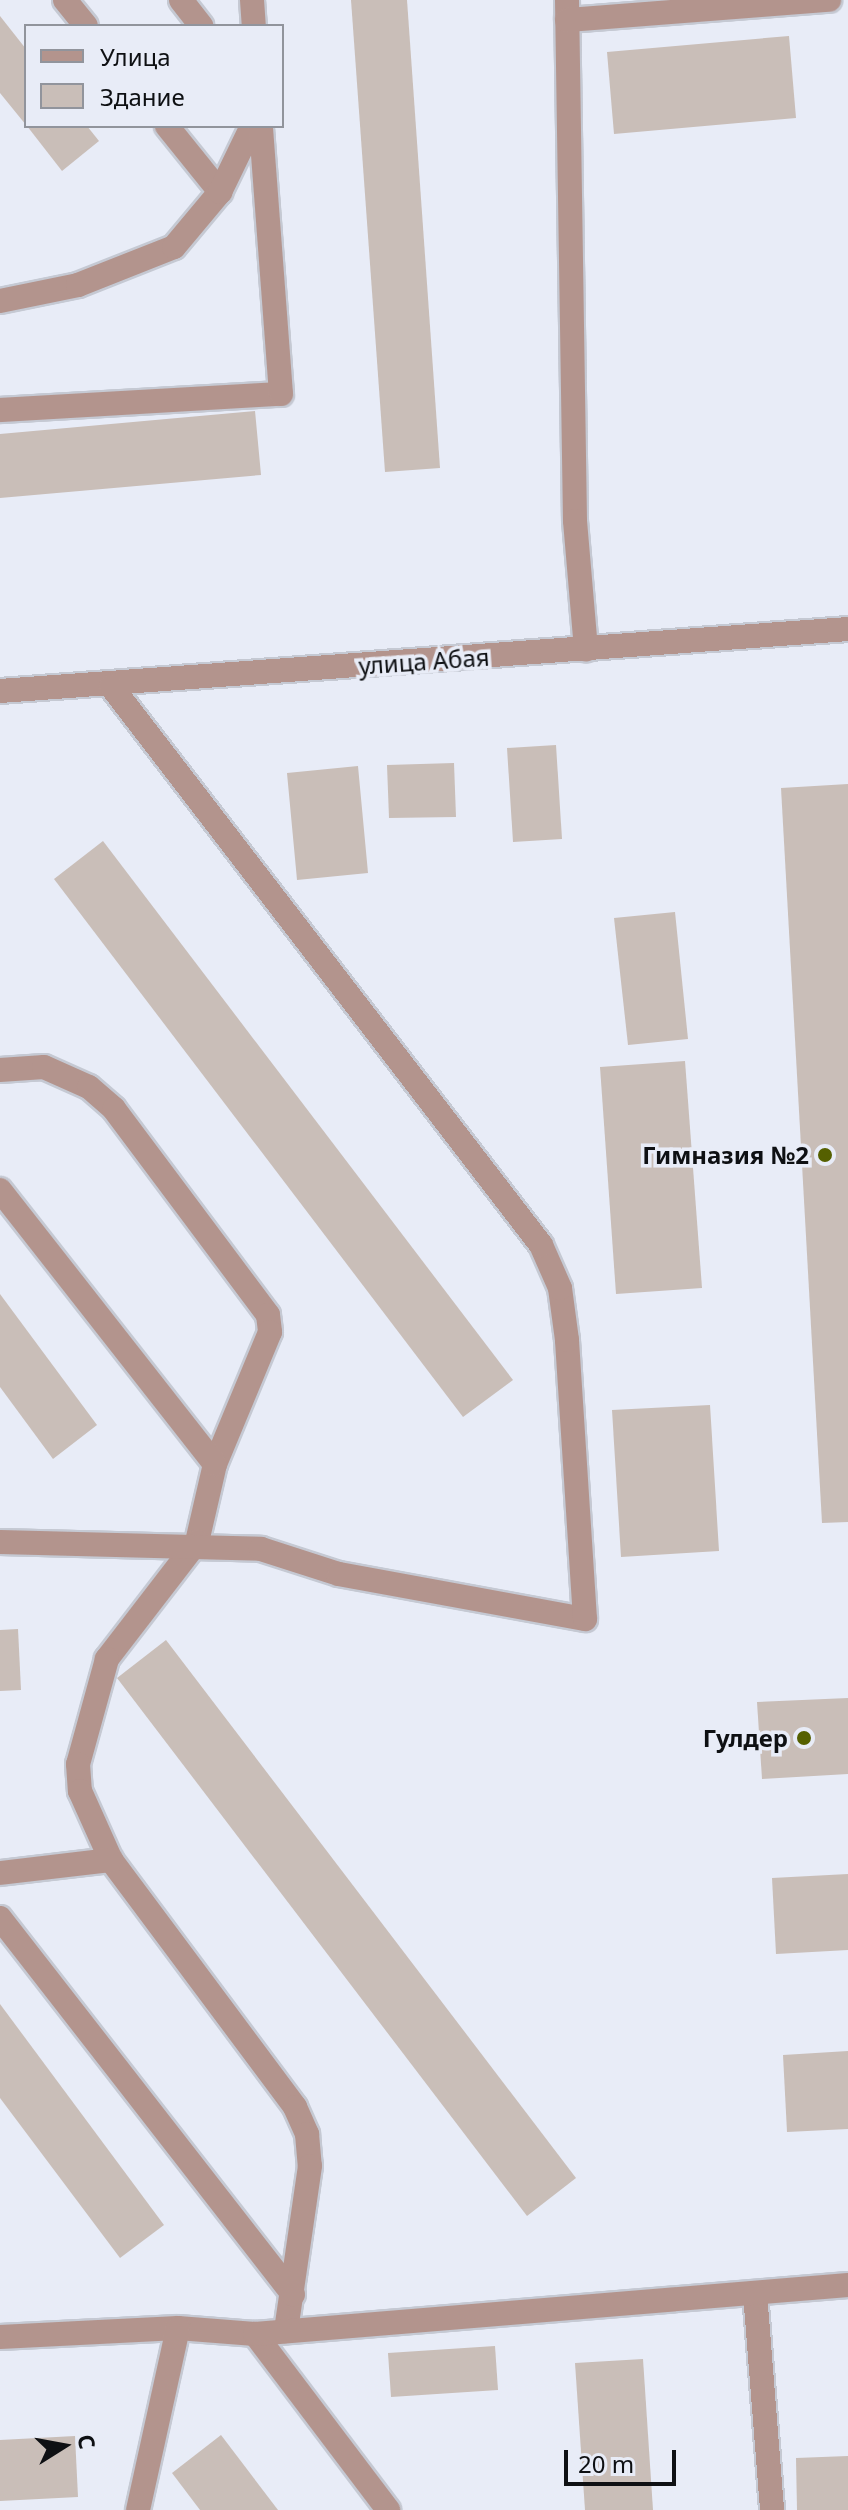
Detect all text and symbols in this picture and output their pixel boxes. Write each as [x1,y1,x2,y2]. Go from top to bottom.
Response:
legend [24,24,284,128]
text: Улица [100,40,171,73]
text: Здание [100,80,185,113]
street label: улица Абая [358,642,490,680]
place label: Гимназия №2 [642,1141,809,1169]
marker: Гимназия №2 [816,1146,834,1164]
place label: Гулдер [703,1724,788,1752]
marker: Гулдер [795,1729,813,1747]
north arrow [24,2406,104,2486]
text: С [71,2432,104,2451]
scale bar [568,2434,680,2484]
text: 20 m [578,2447,634,2480]

